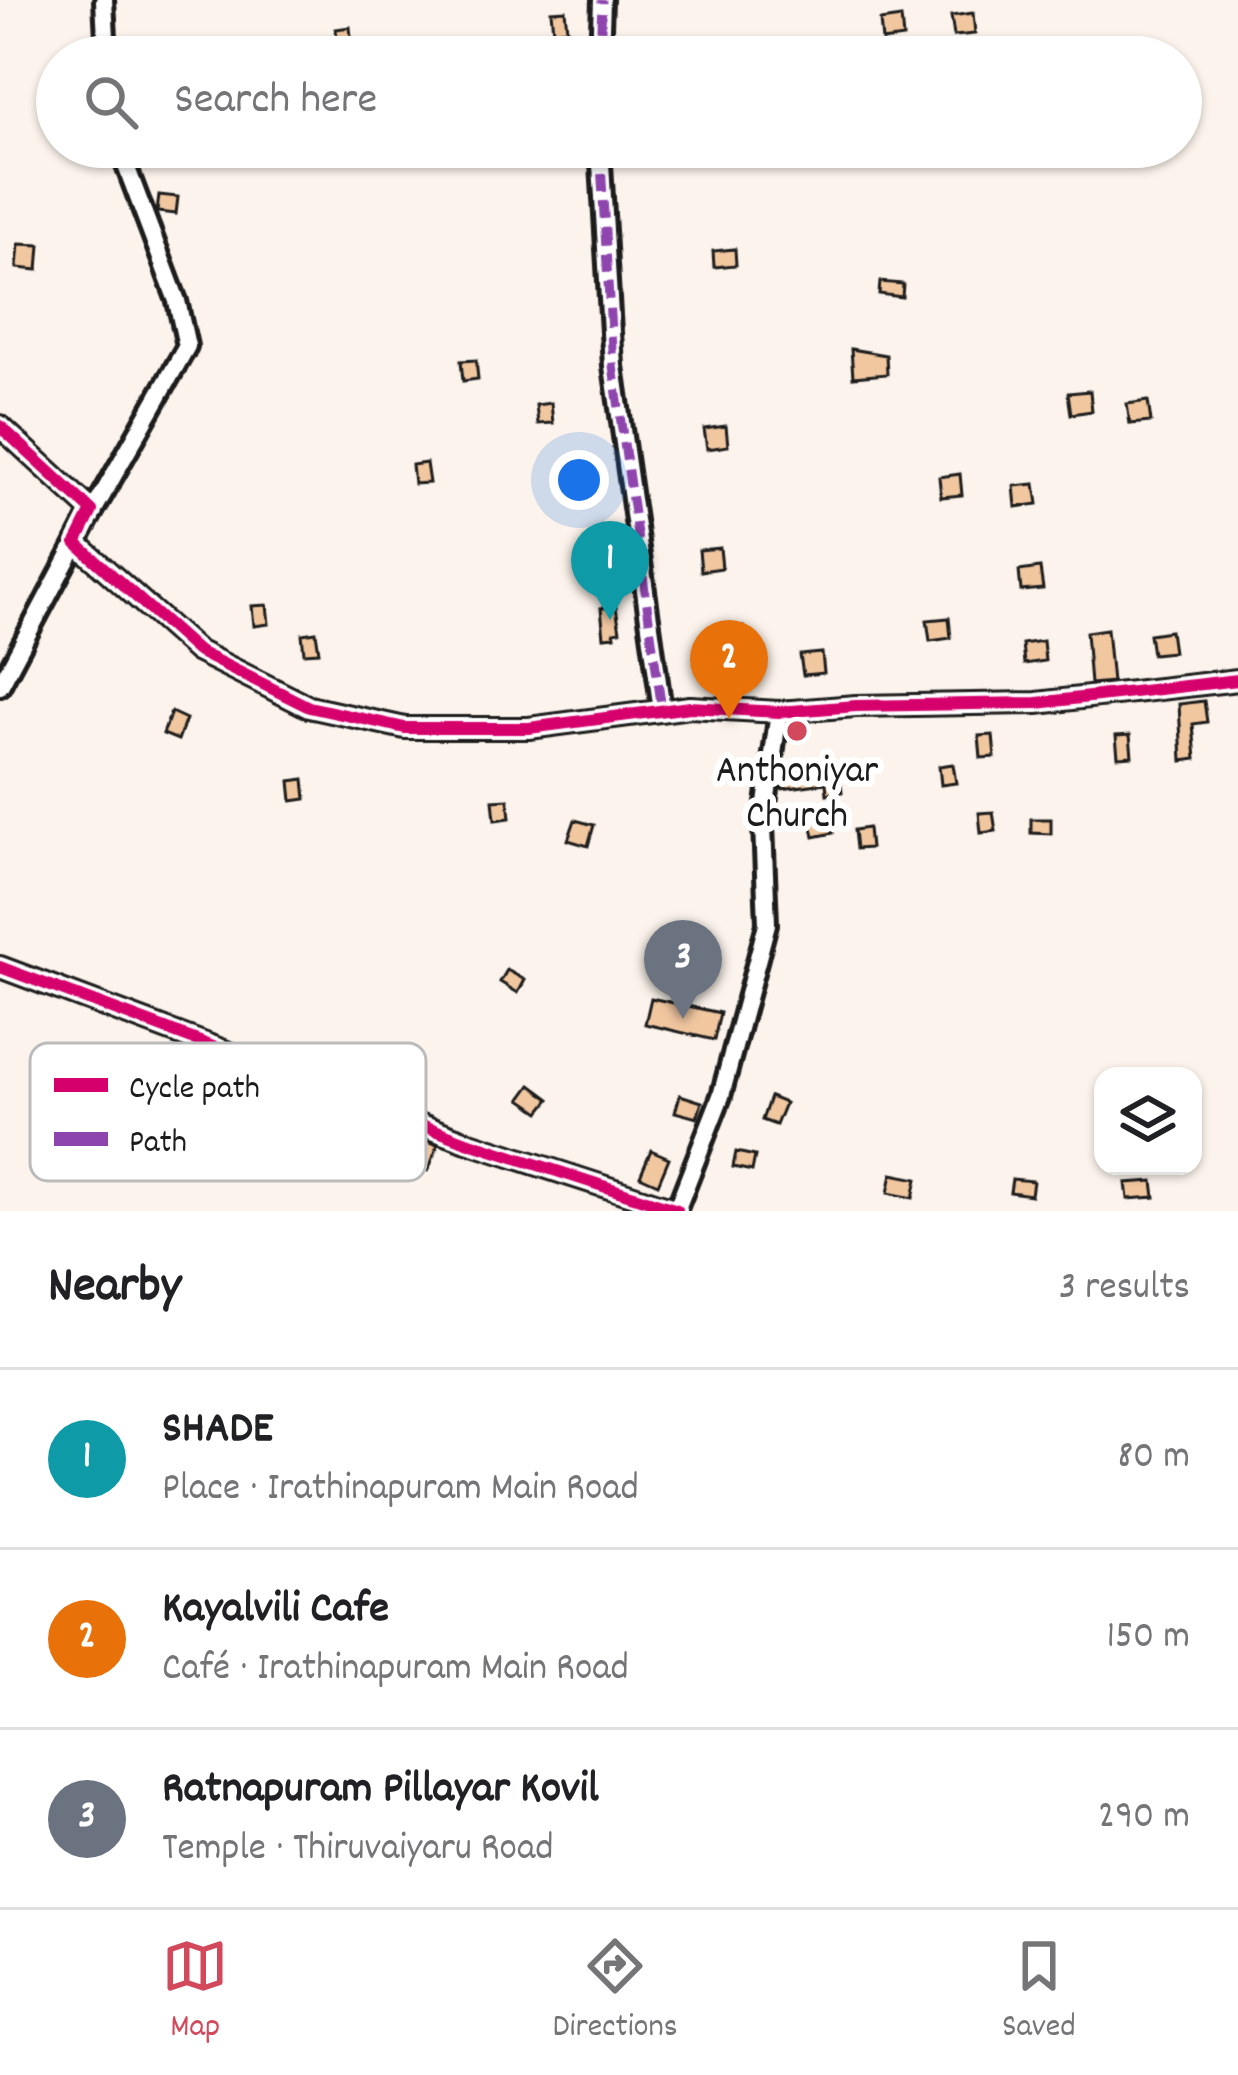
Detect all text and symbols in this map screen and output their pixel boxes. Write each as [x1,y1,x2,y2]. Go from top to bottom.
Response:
search box [36,36,1202,168]
icon: search [78,69,144,135]
text: Search here [174,70,377,134]
your location [549,450,609,510]
pin: 1 [571,521,649,620]
pin: 2 [690,620,768,719]
marker: Anthoniyar Church [784,718,810,744]
place label: Anthoniyar Church [716,746,879,846]
pin: 3 [644,920,722,1019]
legend [30,1043,426,1181]
text: Cycle path [129,1067,260,1114]
map controls [1094,1067,1202,1175]
button: layers [1094,1067,1202,1175]
text: Path [129,1121,187,1168]
text: Nearby [48,1253,181,1325]
text: 3 results [1059,1262,1190,1317]
text: SHADE [162,1399,273,1463]
text: 1 [83,1431,91,1486]
text: 80 m [1117,1431,1190,1486]
text: Place · Irathinapuram Main Road [162,1463,639,1518]
text: Kayalvili Cafe [162,1579,389,1643]
text: 2 [78,1611,96,1666]
text: 150 m [1106,1611,1190,1666]
text: Café · Irathinapuram Main Road [162,1643,629,1698]
text: Ratnapuram Pillayar Kovil [162,1759,599,1823]
text: 3 [78,1791,96,1846]
text: 290 m [1098,1791,1190,1846]
text: Temple · Thiruvaiyaru Road [162,1823,554,1878]
tab: Map [162,1933,228,2052]
tab: Directions [553,1933,678,2052]
tab: Saved [1002,1933,1076,2052]

